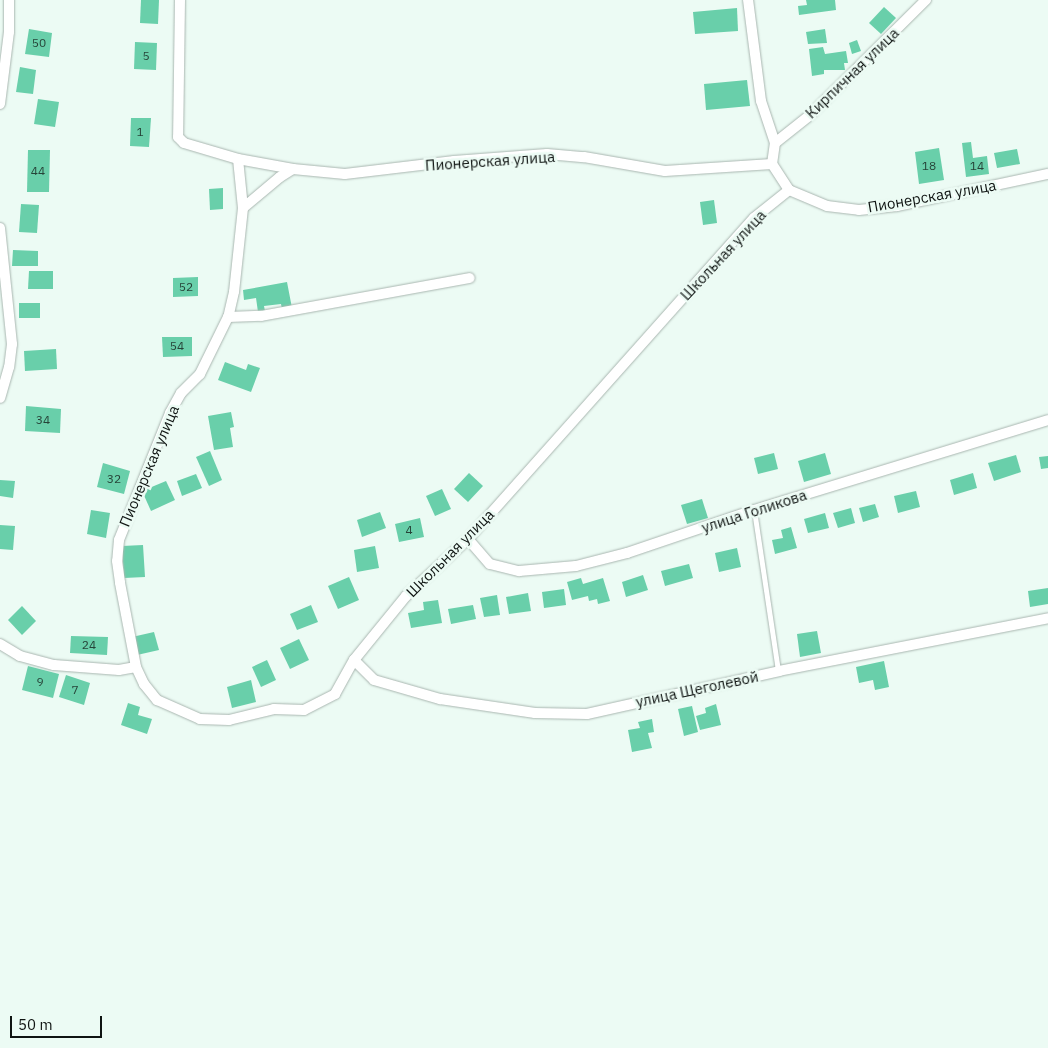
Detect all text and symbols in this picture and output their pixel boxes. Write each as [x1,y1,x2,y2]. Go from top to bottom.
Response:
street label: Кирпичная улица [802,24,902,122]
house number: 50 [32,36,46,50]
house number: 5 [142,49,150,63]
house number: 1 [136,125,144,139]
street label: Пионерская улица [424,147,556,175]
house number: 18 [922,159,936,173]
house number: 14 [970,159,984,173]
house number: 44 [31,164,45,178]
street label: Пионерская улица [866,176,998,216]
street label: Школьная улица [677,206,769,304]
house number: 52 [179,280,193,294]
house number: 54 [170,339,184,353]
street label: Пионерская улица [115,403,183,529]
house number: 34 [36,413,50,427]
house number: 32 [107,472,121,486]
street label: улица Голикова [699,486,809,536]
street label: Школьная улица [402,505,498,601]
house number: 4 [405,523,413,537]
house number: 24 [82,638,96,652]
street label: улица Щеголевой [634,667,760,711]
house number: 9 [36,675,44,689]
house number: 7 [71,683,79,697]
scale bar [12,1006,105,1038]
text: 50 m [18,1015,53,1034]

